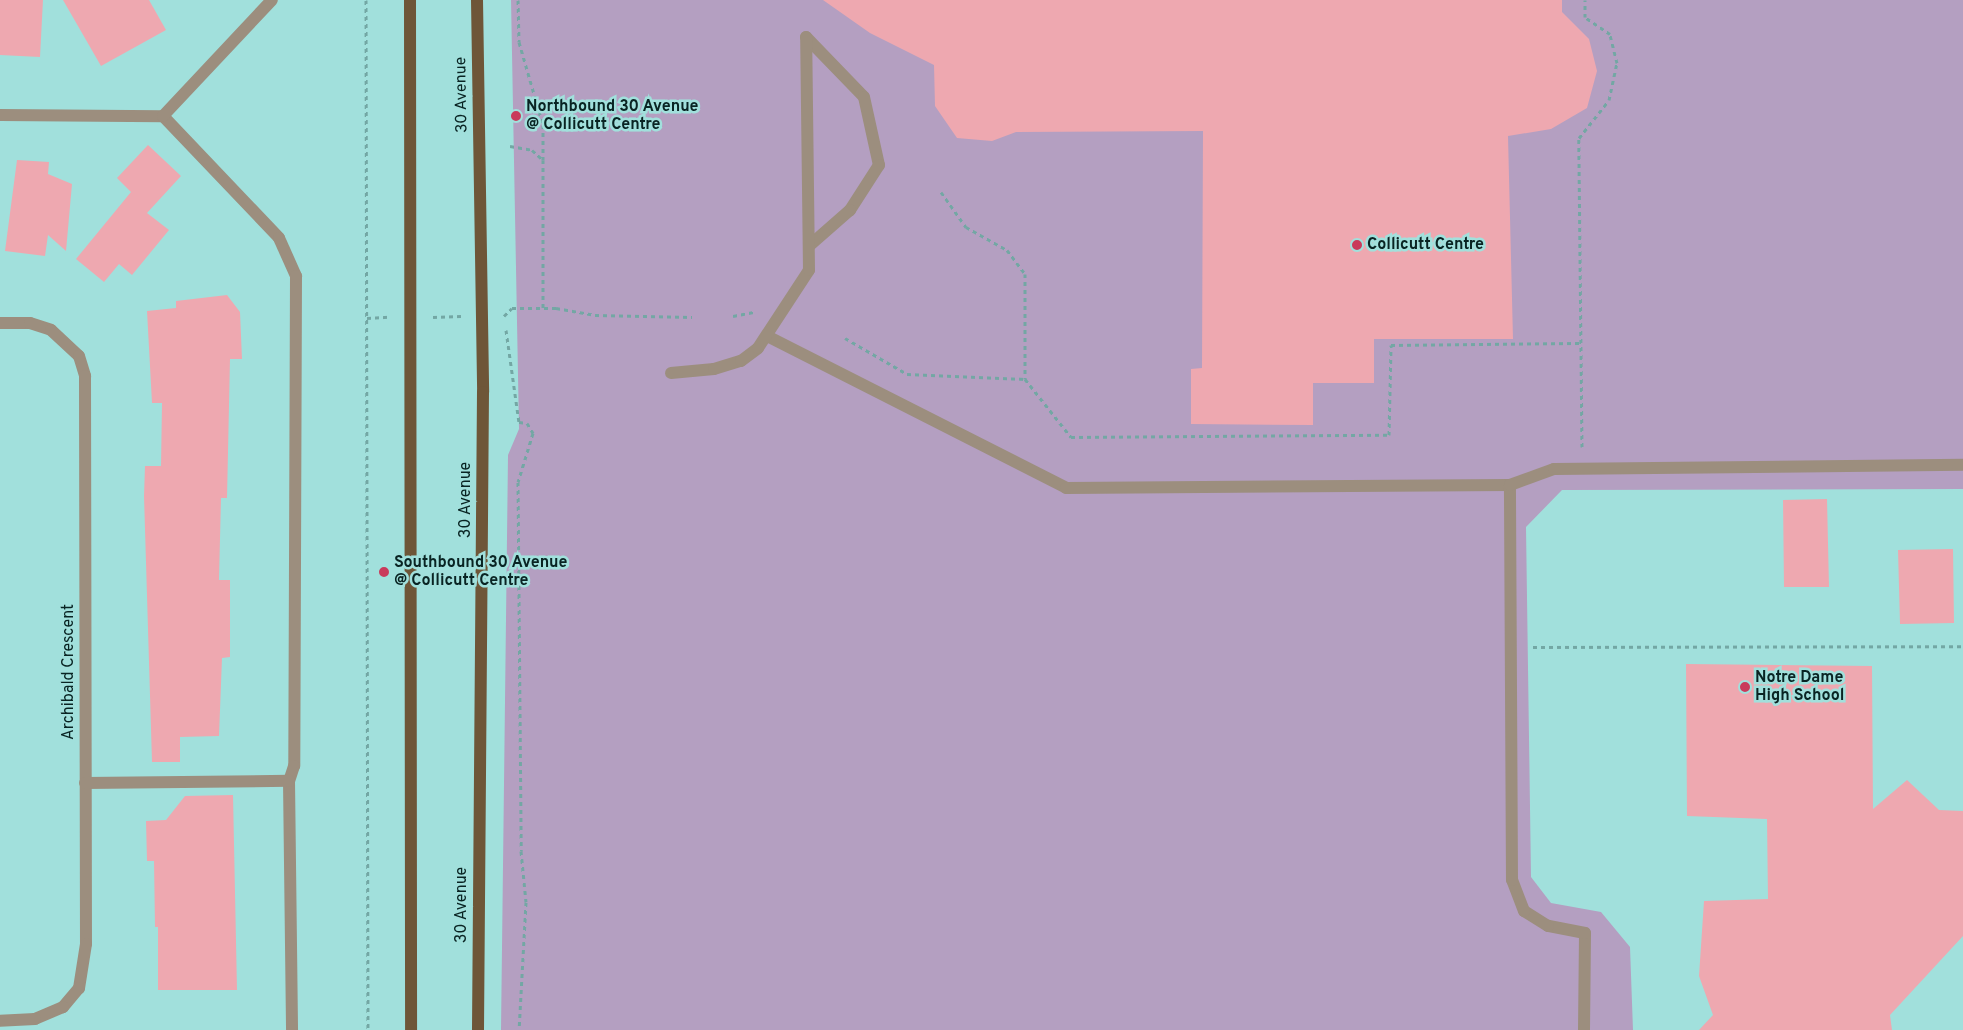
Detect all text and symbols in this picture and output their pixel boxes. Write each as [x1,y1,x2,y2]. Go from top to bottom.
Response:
street label: 30 Avenue [452,56,472,134]
place label: Northbound 30 Avenue @ Collicutt Centre [526,97,699,135]
marker: Northbound 30 Avenue @ Collicutt Centre [510,110,522,122]
place label: Collicutt Centre [1367,235,1484,255]
marker: Collicutt Centre [1351,239,1363,251]
street label: 30 Avenue [456,462,476,538]
place label: Southbound 30 Avenue @ Collicutt Centre [394,553,568,591]
marker: Southbound 30 Avenue @ Collicutt Centre [378,566,390,578]
street label: Archibald Crescent [59,604,79,740]
place label: Notre Dame High School [1755,668,1844,706]
marker: Notre Dame High School [1739,681,1751,693]
street label: 30 Avenue [452,867,472,943]

